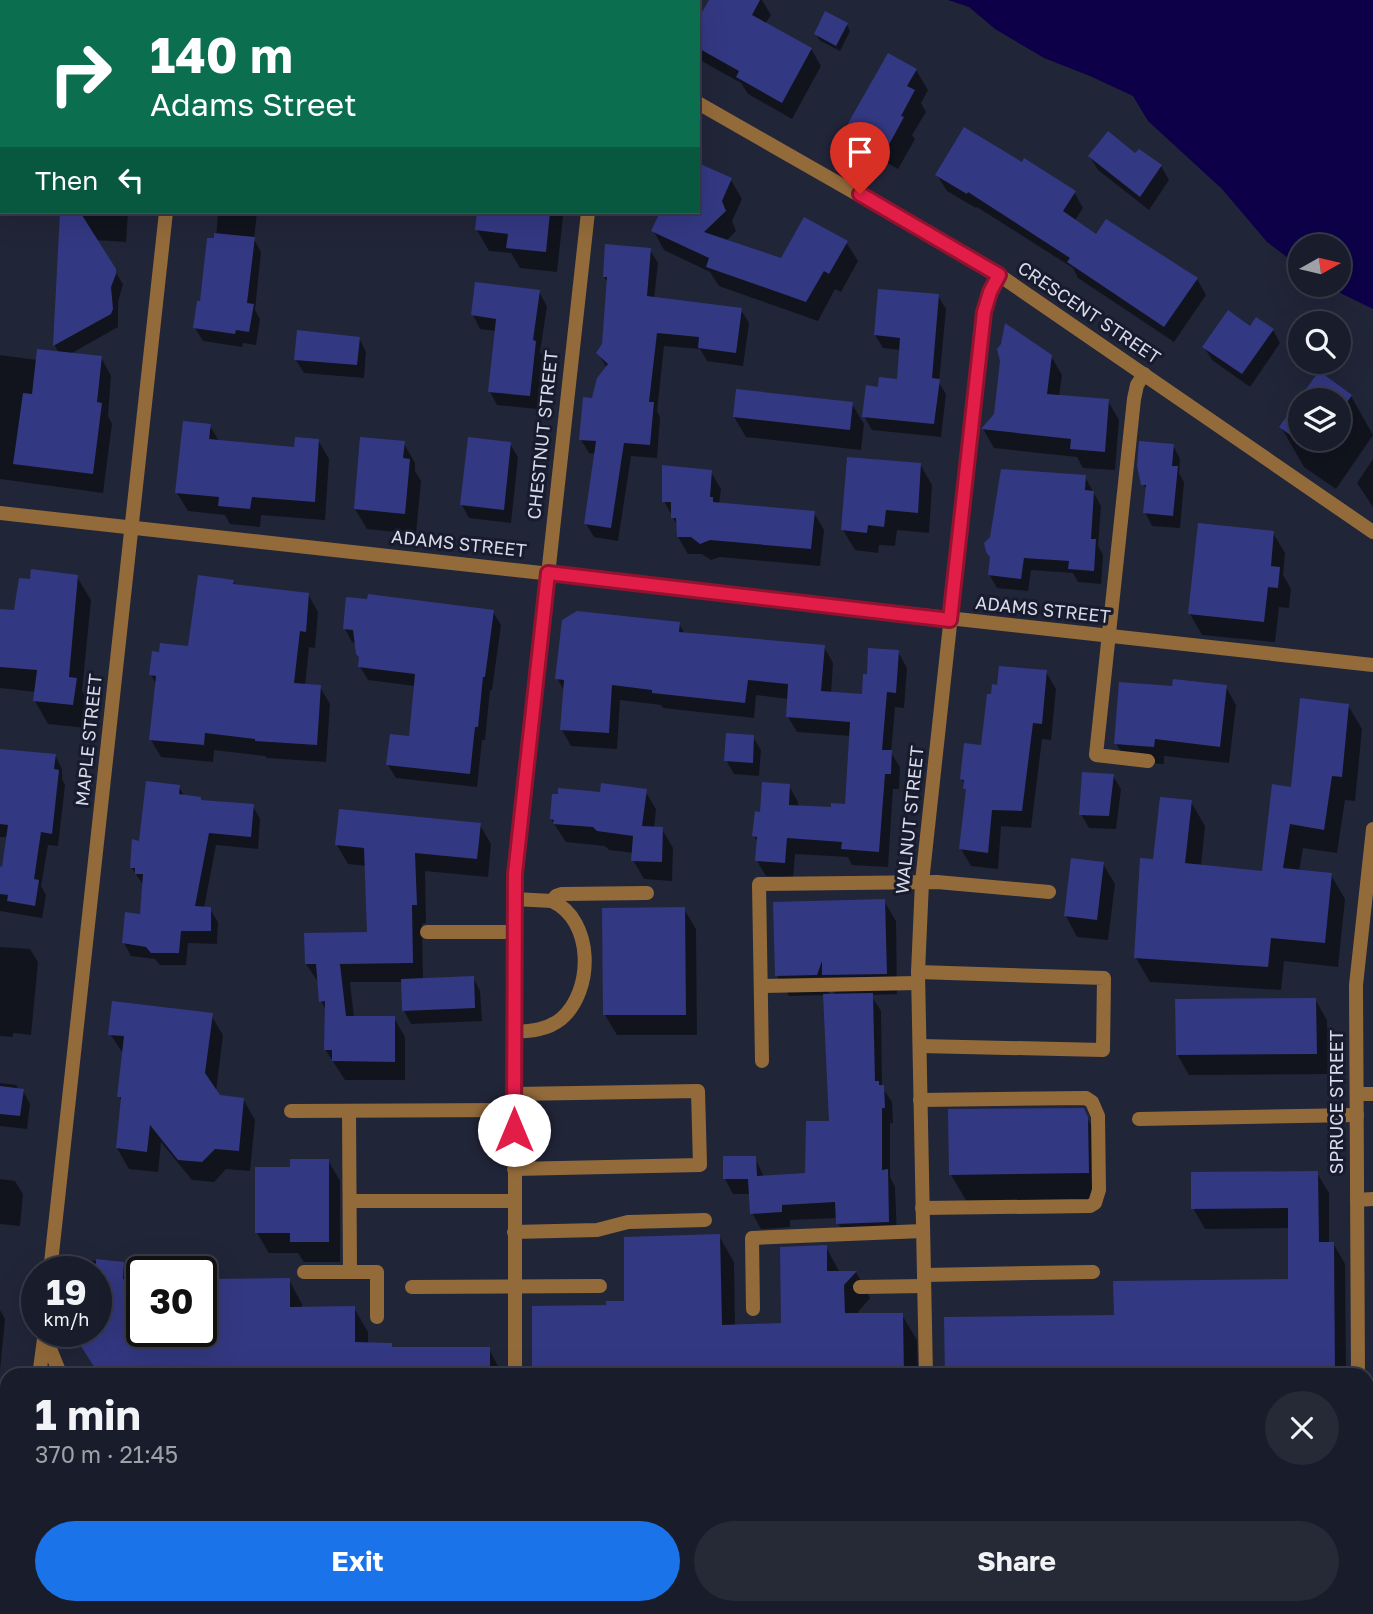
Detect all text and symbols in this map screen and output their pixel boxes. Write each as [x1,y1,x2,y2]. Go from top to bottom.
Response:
text: 140 m [150,25,293,84]
icon: right [35,28,126,119]
text: Adams Street [150,85,357,123]
pin [830,122,890,194]
icon: arrive [841,133,879,171]
icon: left [112,161,150,199]
text: Then [35,165,98,196]
north arrow [1288,234,1351,298]
map controls [1288,234,1351,451]
street label: CRESCENT STREET [1014,256,1165,368]
button: search [1288,311,1351,374]
street label: CHESTNUT STREET [522,349,562,521]
button: layers [1288,388,1351,451]
street label: ADAMS STREET [390,525,528,561]
street label: ADAMS STREET [974,591,1112,627]
street label: MAPLE STREET [70,673,106,807]
street label: WALNUT STREET [890,745,928,895]
street label: SPRUCE STREET [1325,1030,1347,1174]
position arrow [477,1093,551,1167]
speed limit sign: 30 [126,1256,217,1347]
text: 19 [46,1271,87,1313]
text: km/h [44,1308,89,1330]
text: 1 min [35,1389,141,1439]
button: close [1265,1391,1339,1465]
text: 370 m · 21:45 [35,1440,178,1468]
button: Exit [35,1521,680,1601]
button: Share [694,1521,1339,1601]

